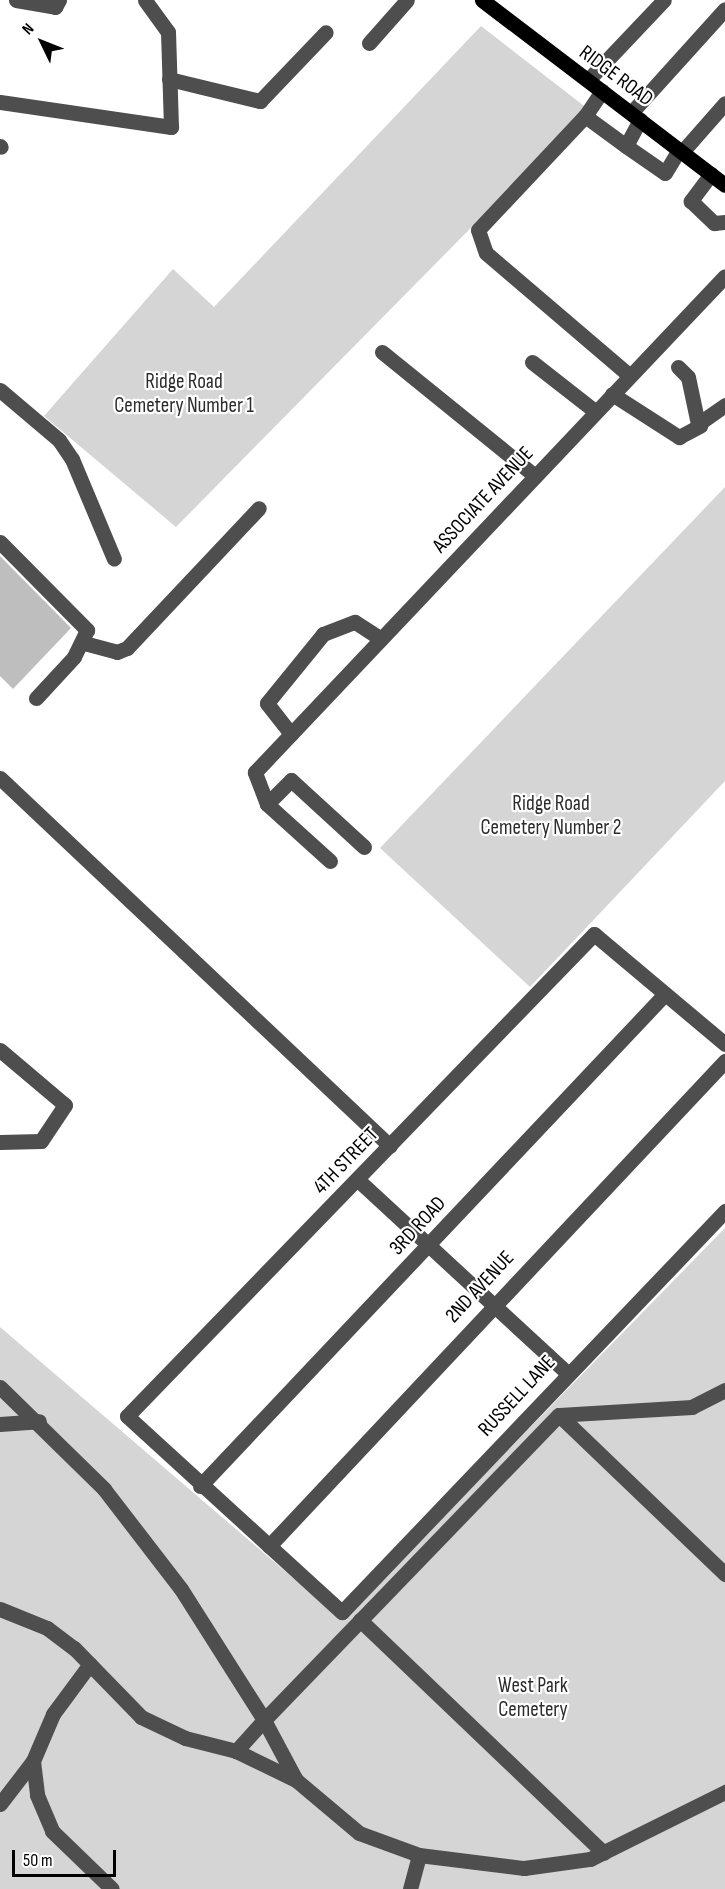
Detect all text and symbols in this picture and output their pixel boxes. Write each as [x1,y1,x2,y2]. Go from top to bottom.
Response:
north arrow [12,12,72,72]
text: N [19,20,38,39]
street label: RIDGE ROAD [574,40,658,112]
park label: Ridge Road Cemetery Number 1 [114,369,254,419]
street label: ASSOCIATE AVENUE [427,442,539,558]
park label: Ridge Road Cemetery Number 2 [481,791,621,841]
street label: 4TH STREET [308,1122,384,1200]
street label: 3RD ROAD [384,1191,452,1261]
street label: 2ND AVENUE [440,1246,520,1328]
street label: RUSSELL LANE [473,1350,561,1442]
park label: West Park Cemetery [498,1673,568,1723]
scale bar [15,1838,118,1876]
text: 50 m [23,1850,53,1871]

